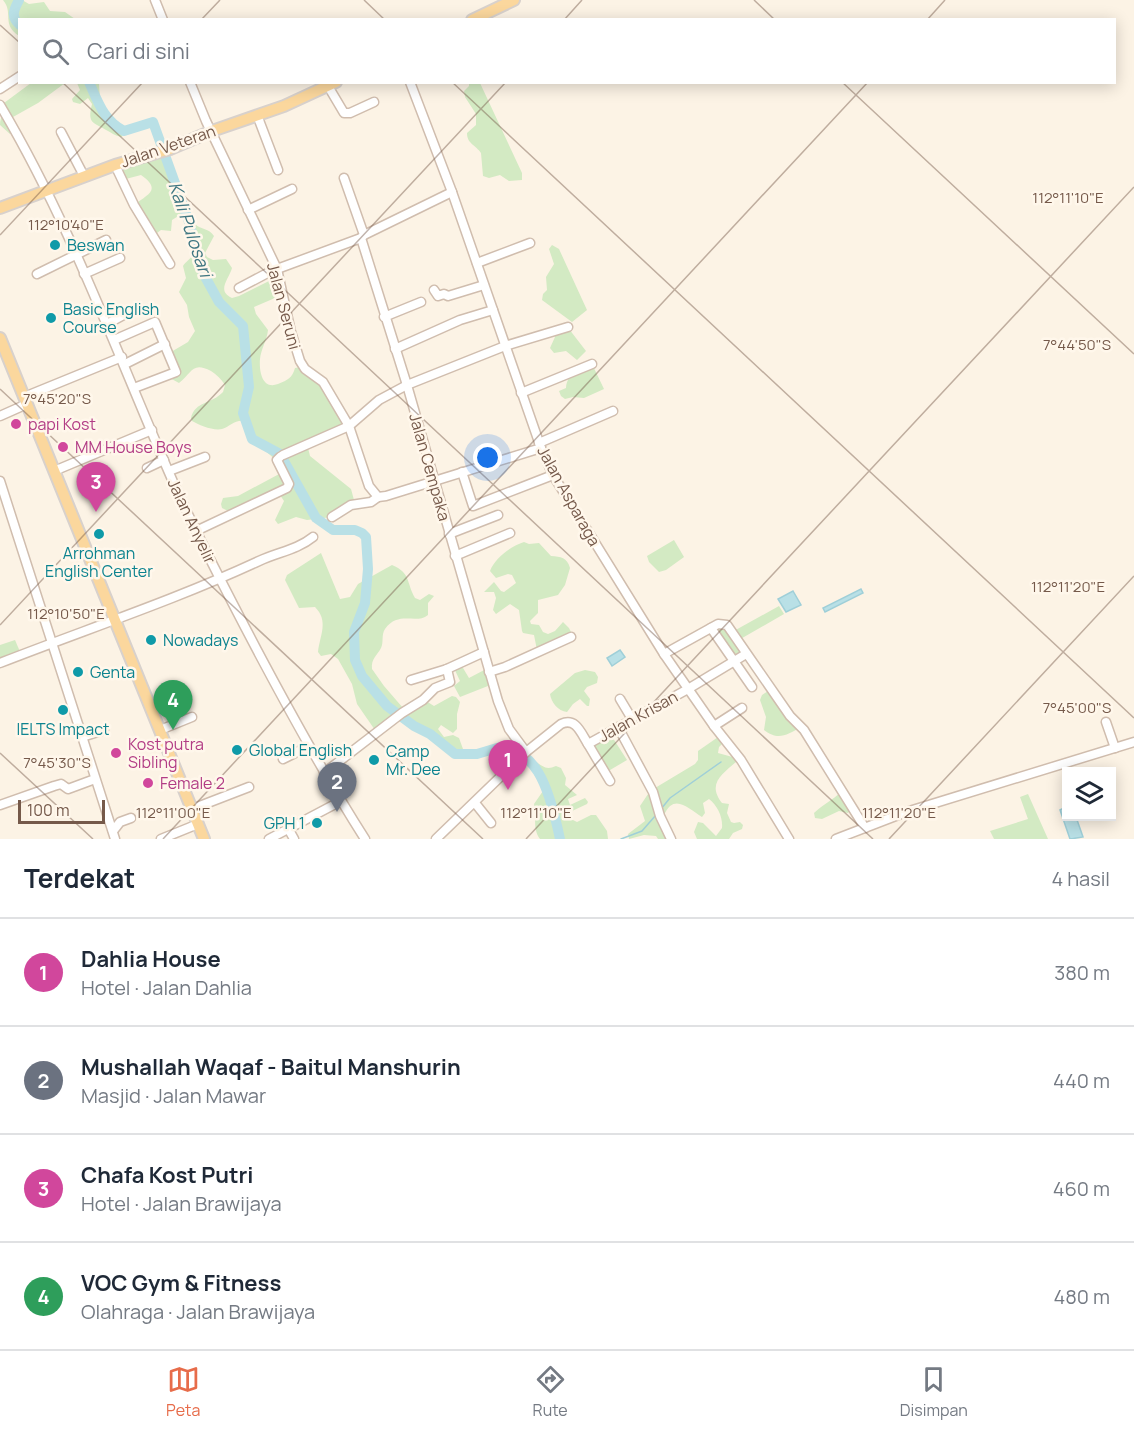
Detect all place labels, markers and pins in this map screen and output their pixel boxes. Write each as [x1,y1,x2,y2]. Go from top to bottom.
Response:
place label: Beswan [67,234,124,256]
marker: Beswan [48,238,62,252]
place label: Basic English Course [63,298,159,338]
marker: Basic English Course [44,311,58,325]
place label: papi Kost [28,413,96,435]
marker: papi Kost [9,417,23,431]
place label: MM House Boys [75,436,192,458]
marker: MM House Boys [56,440,70,454]
pin: 3 [76,462,116,512]
marker: Arrohman English Center [92,527,106,541]
place label: Arrohman English Center [45,542,153,582]
place label: Nowadays [163,629,239,651]
marker: Nowadays [144,633,158,647]
place label: Genta [90,661,135,683]
marker: Genta [71,665,85,679]
pin: 4 [154,680,192,730]
marker: IELTS Impact [56,703,70,717]
place label: IELTS Impact [17,718,109,740]
place label: Kost putra Sibling [128,733,204,773]
place label: Global English [249,739,352,761]
place label: Camp Mr. Dee [386,740,441,780]
pin: 1 [488,740,528,790]
marker: Global English [230,743,244,757]
marker: Kost putra Sibling [109,746,123,760]
marker: Camp Mr. Dee [367,753,381,767]
pin: 2 [318,762,356,812]
place label: Female 2 [160,772,225,794]
marker: Female 2 [141,776,155,790]
place label: GPH 1 [264,812,305,834]
marker: GPH 1 [310,816,324,830]

